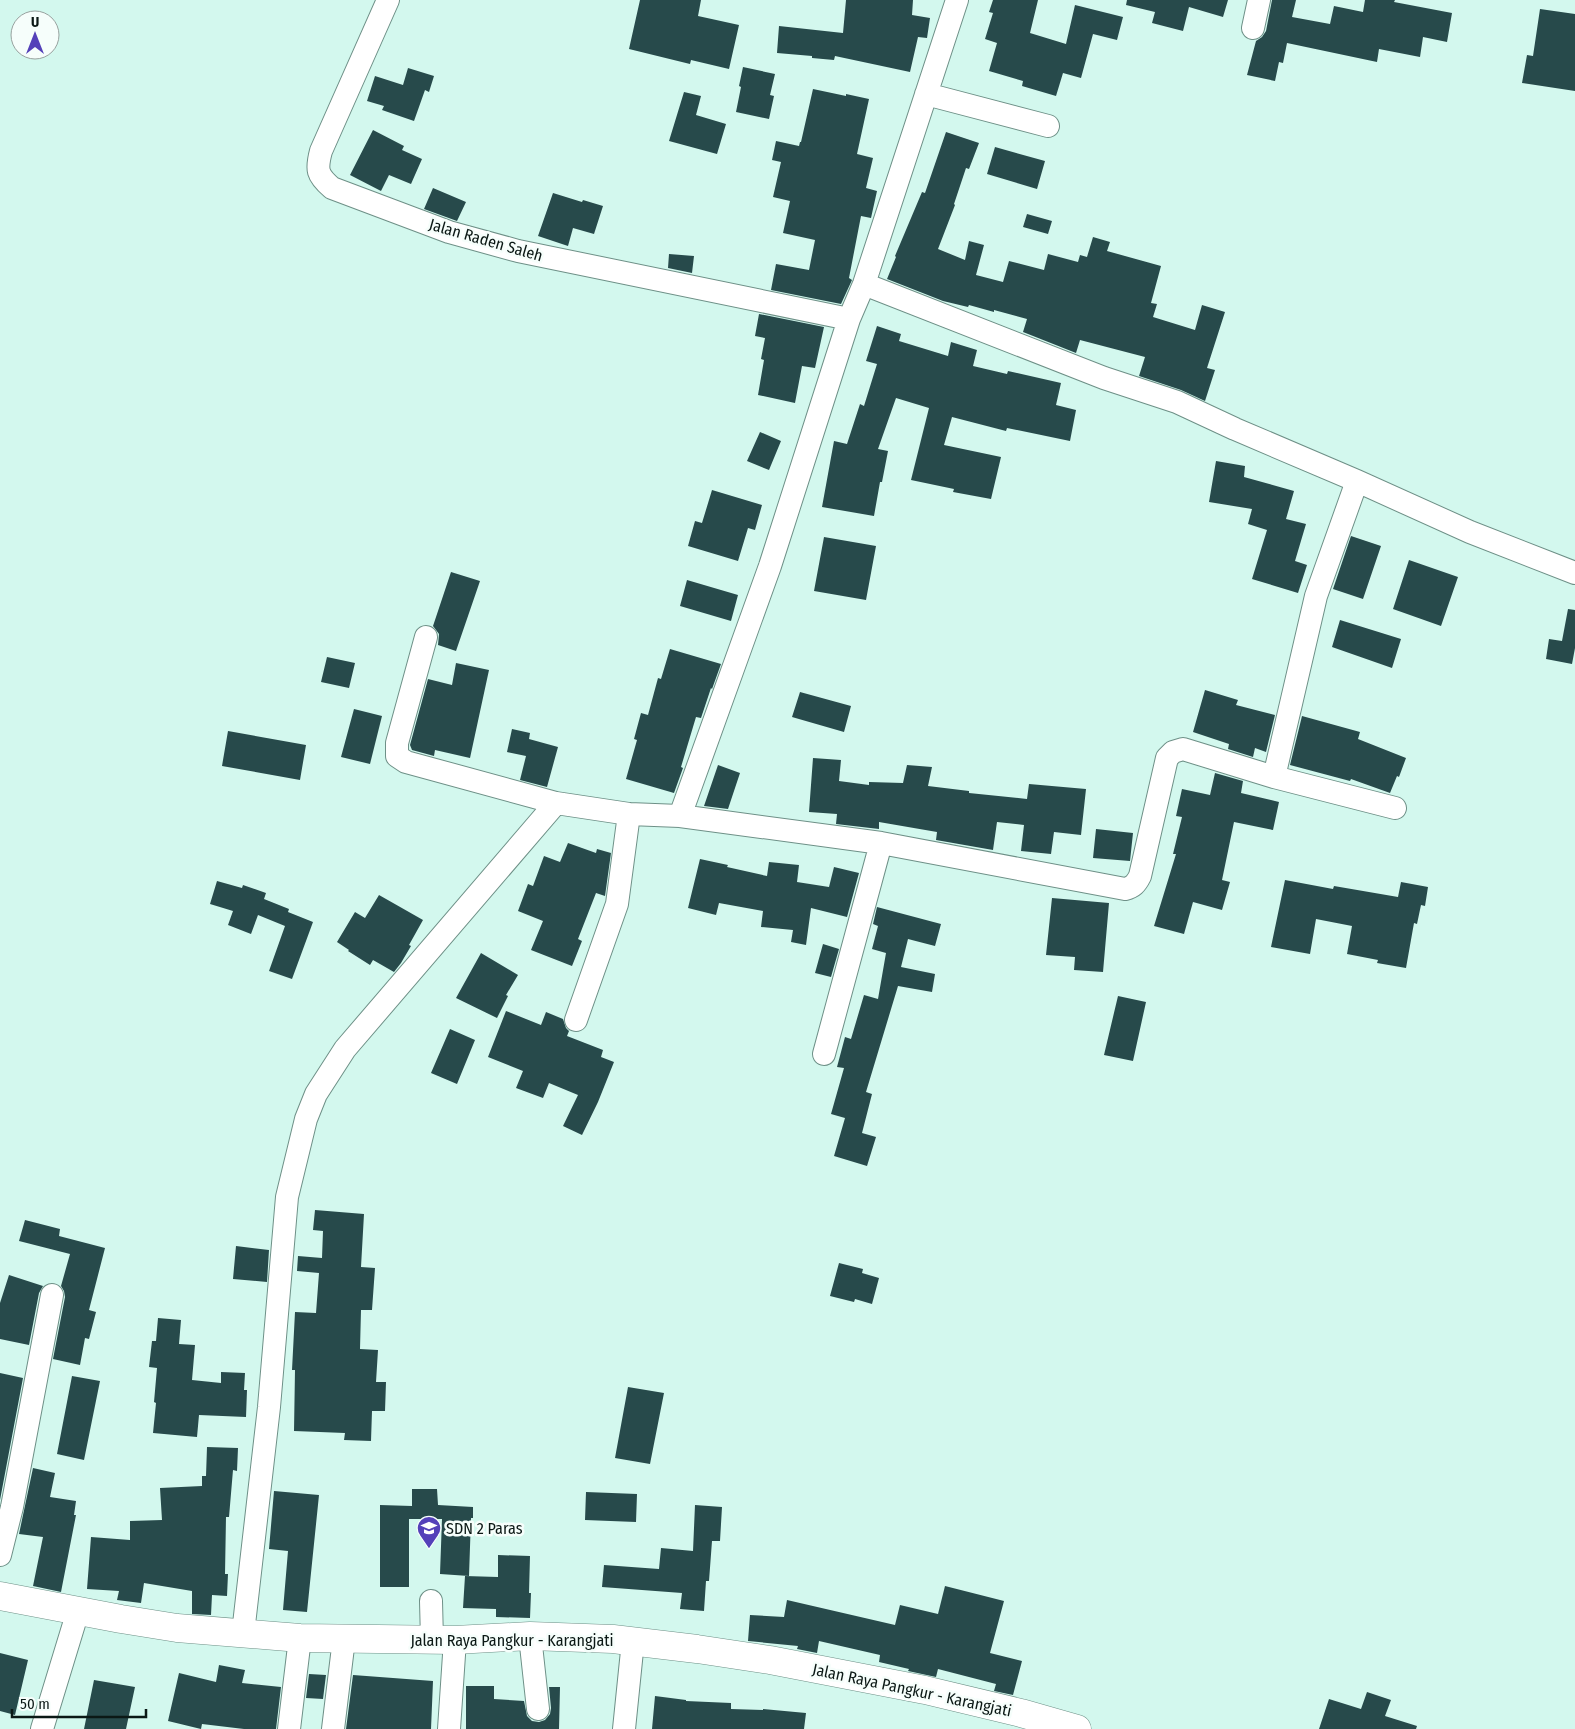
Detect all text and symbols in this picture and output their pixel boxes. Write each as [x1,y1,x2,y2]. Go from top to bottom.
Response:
north arrow [10,10,60,60]
text: U [31,14,39,31]
street label: Jalan Raden Saleh [427,215,545,265]
school or university icon: SDN 2 Paras [416,1515,442,1549]
place label: SDN 2 Paras [446,1519,523,1538]
street label: Jalan Raya Pangkur - Karangjati [410,1631,614,1650]
street label: Jalan Raya Pangkur - Karangjati [811,1660,1013,1720]
scale bar [12,1686,146,1718]
text: 50 m [20,1695,50,1713]

